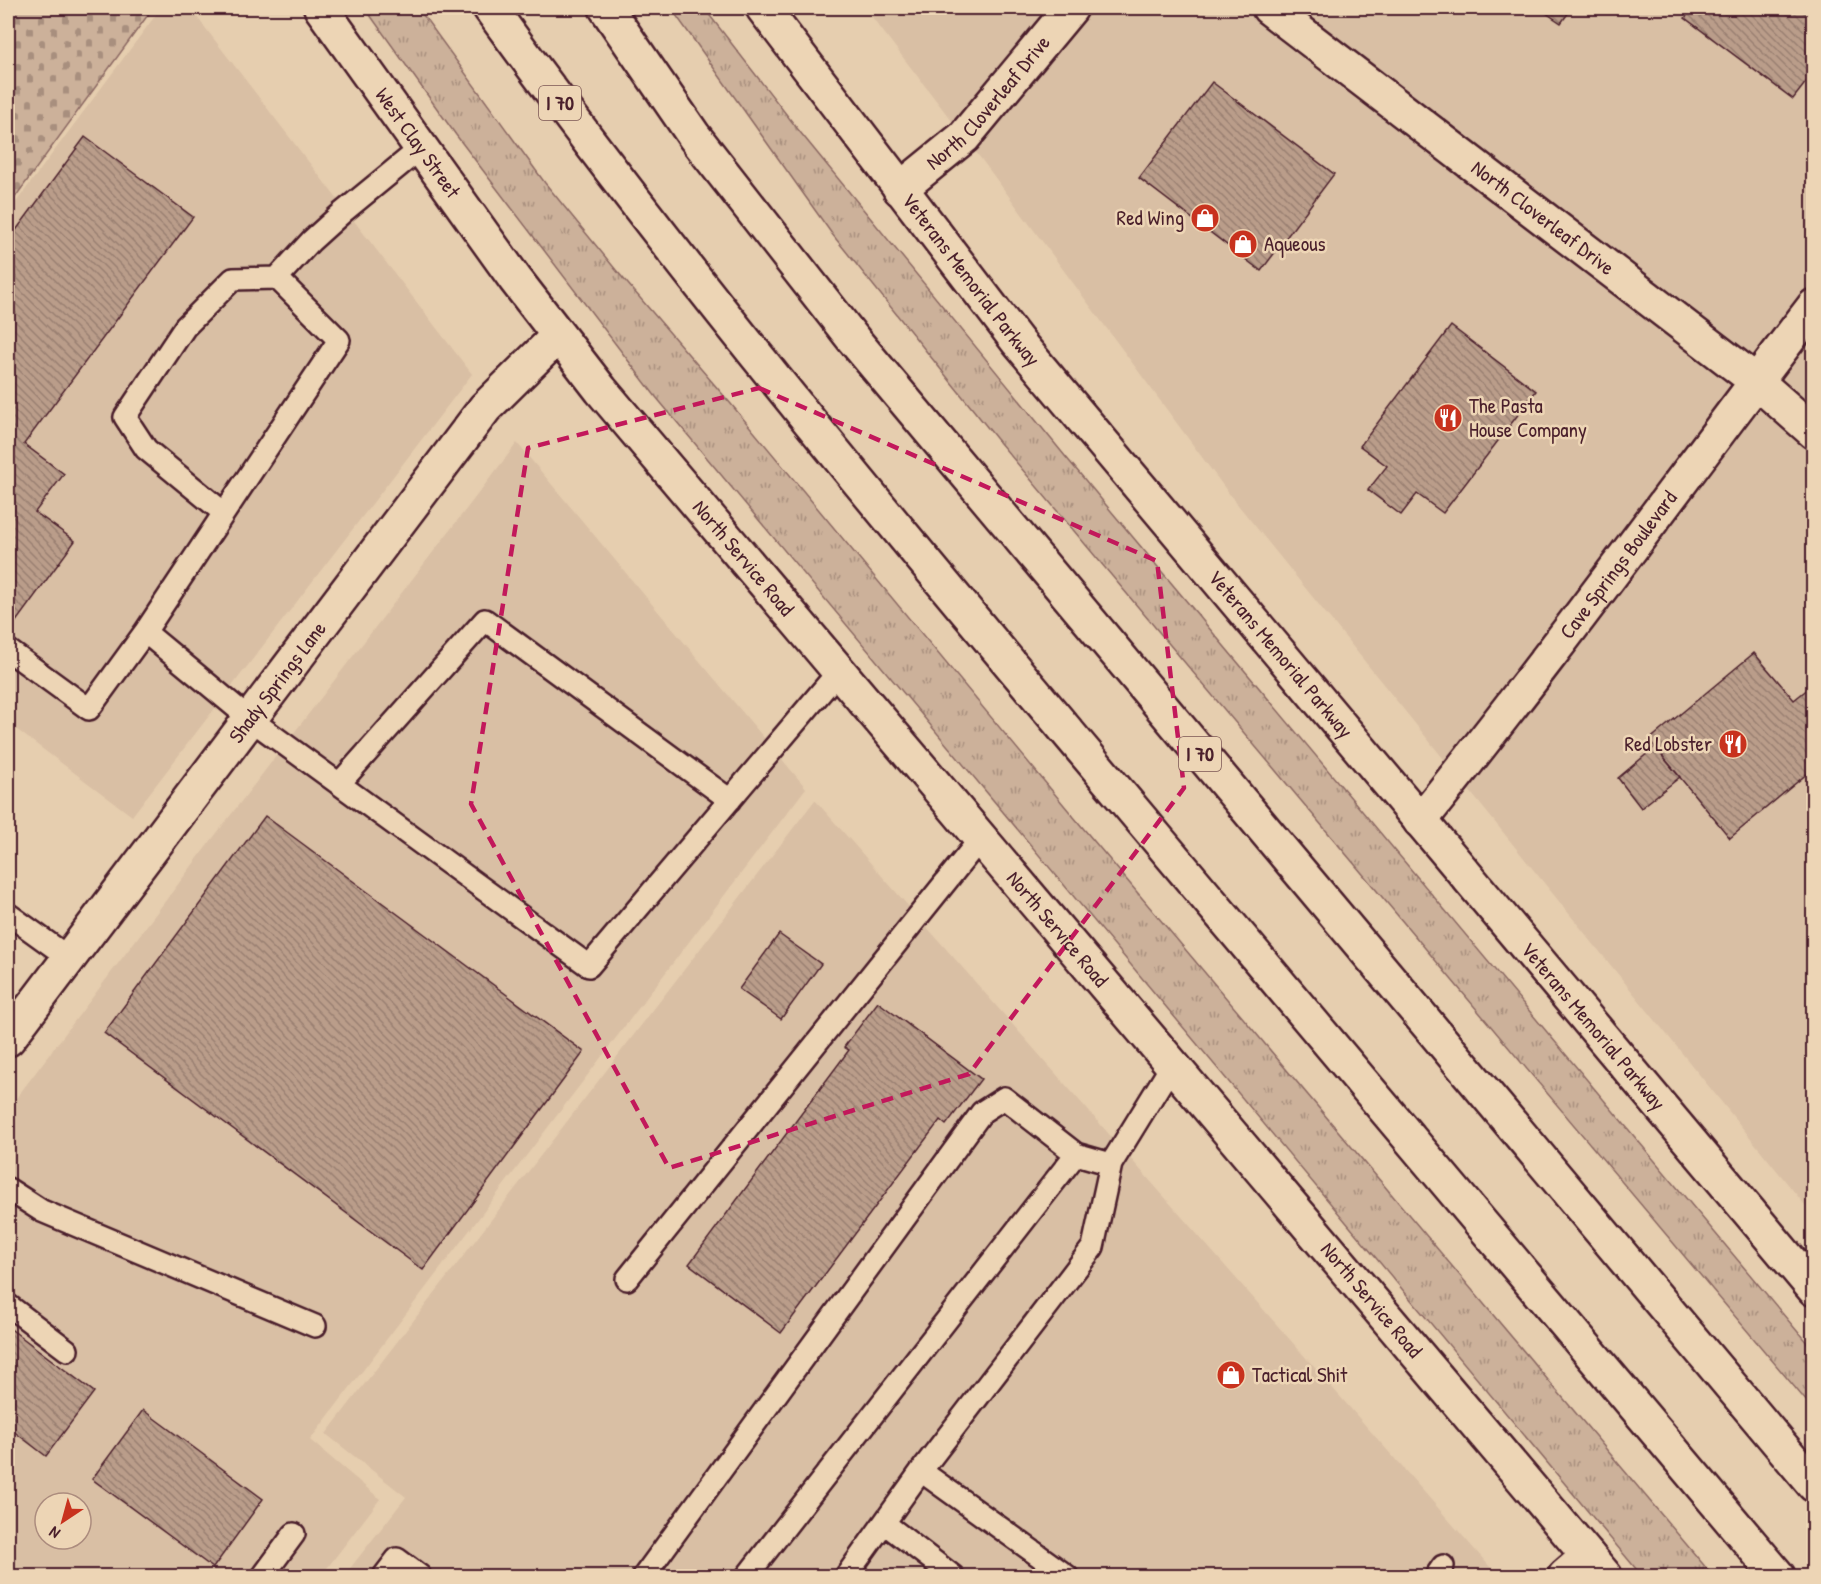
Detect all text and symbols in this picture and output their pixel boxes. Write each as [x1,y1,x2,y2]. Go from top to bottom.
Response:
street label: North Cloverleaf Drive [920,29,1057,176]
street label: West Clay Street [369,82,468,204]
road number: I 70 [539,86,581,120]
street label: North Cloverleaf Drive [1466,153,1621,282]
street label: Veterans Memorial Parkway [895,187,1047,372]
shop icon: Red Wing [1189,202,1221,234]
place label: Red Wing [1117,203,1184,232]
shop icon: Aqueous [1227,228,1259,260]
place label: Aqueous [1264,229,1326,258]
place label: The Pasta House Company [1469,391,1587,444]
restaurant icon: The Pasta House Company [1432,402,1464,434]
street label: Cave Springs Boulevard [1553,484,1683,645]
street label: North Service Road [686,494,801,622]
street label: Veterans Memorial Parkway [1202,564,1360,744]
street label: Shady Springs Lane [222,615,333,749]
restaurant icon: Red Lobster [1717,728,1749,760]
place label: Red Lobster [1624,729,1712,758]
road number: I 70 [1179,737,1221,771]
street label: North Service Road [1000,865,1115,993]
street label: Veterans Memorial Parkway [1514,936,1673,1116]
street label: North Service Road [1314,1235,1429,1364]
shop icon: Tactical Shit [1215,1359,1247,1391]
place label: Tactical Shit [1252,1360,1348,1389]
north arrow [33,1491,93,1551]
text: N [44,1521,64,1545]

